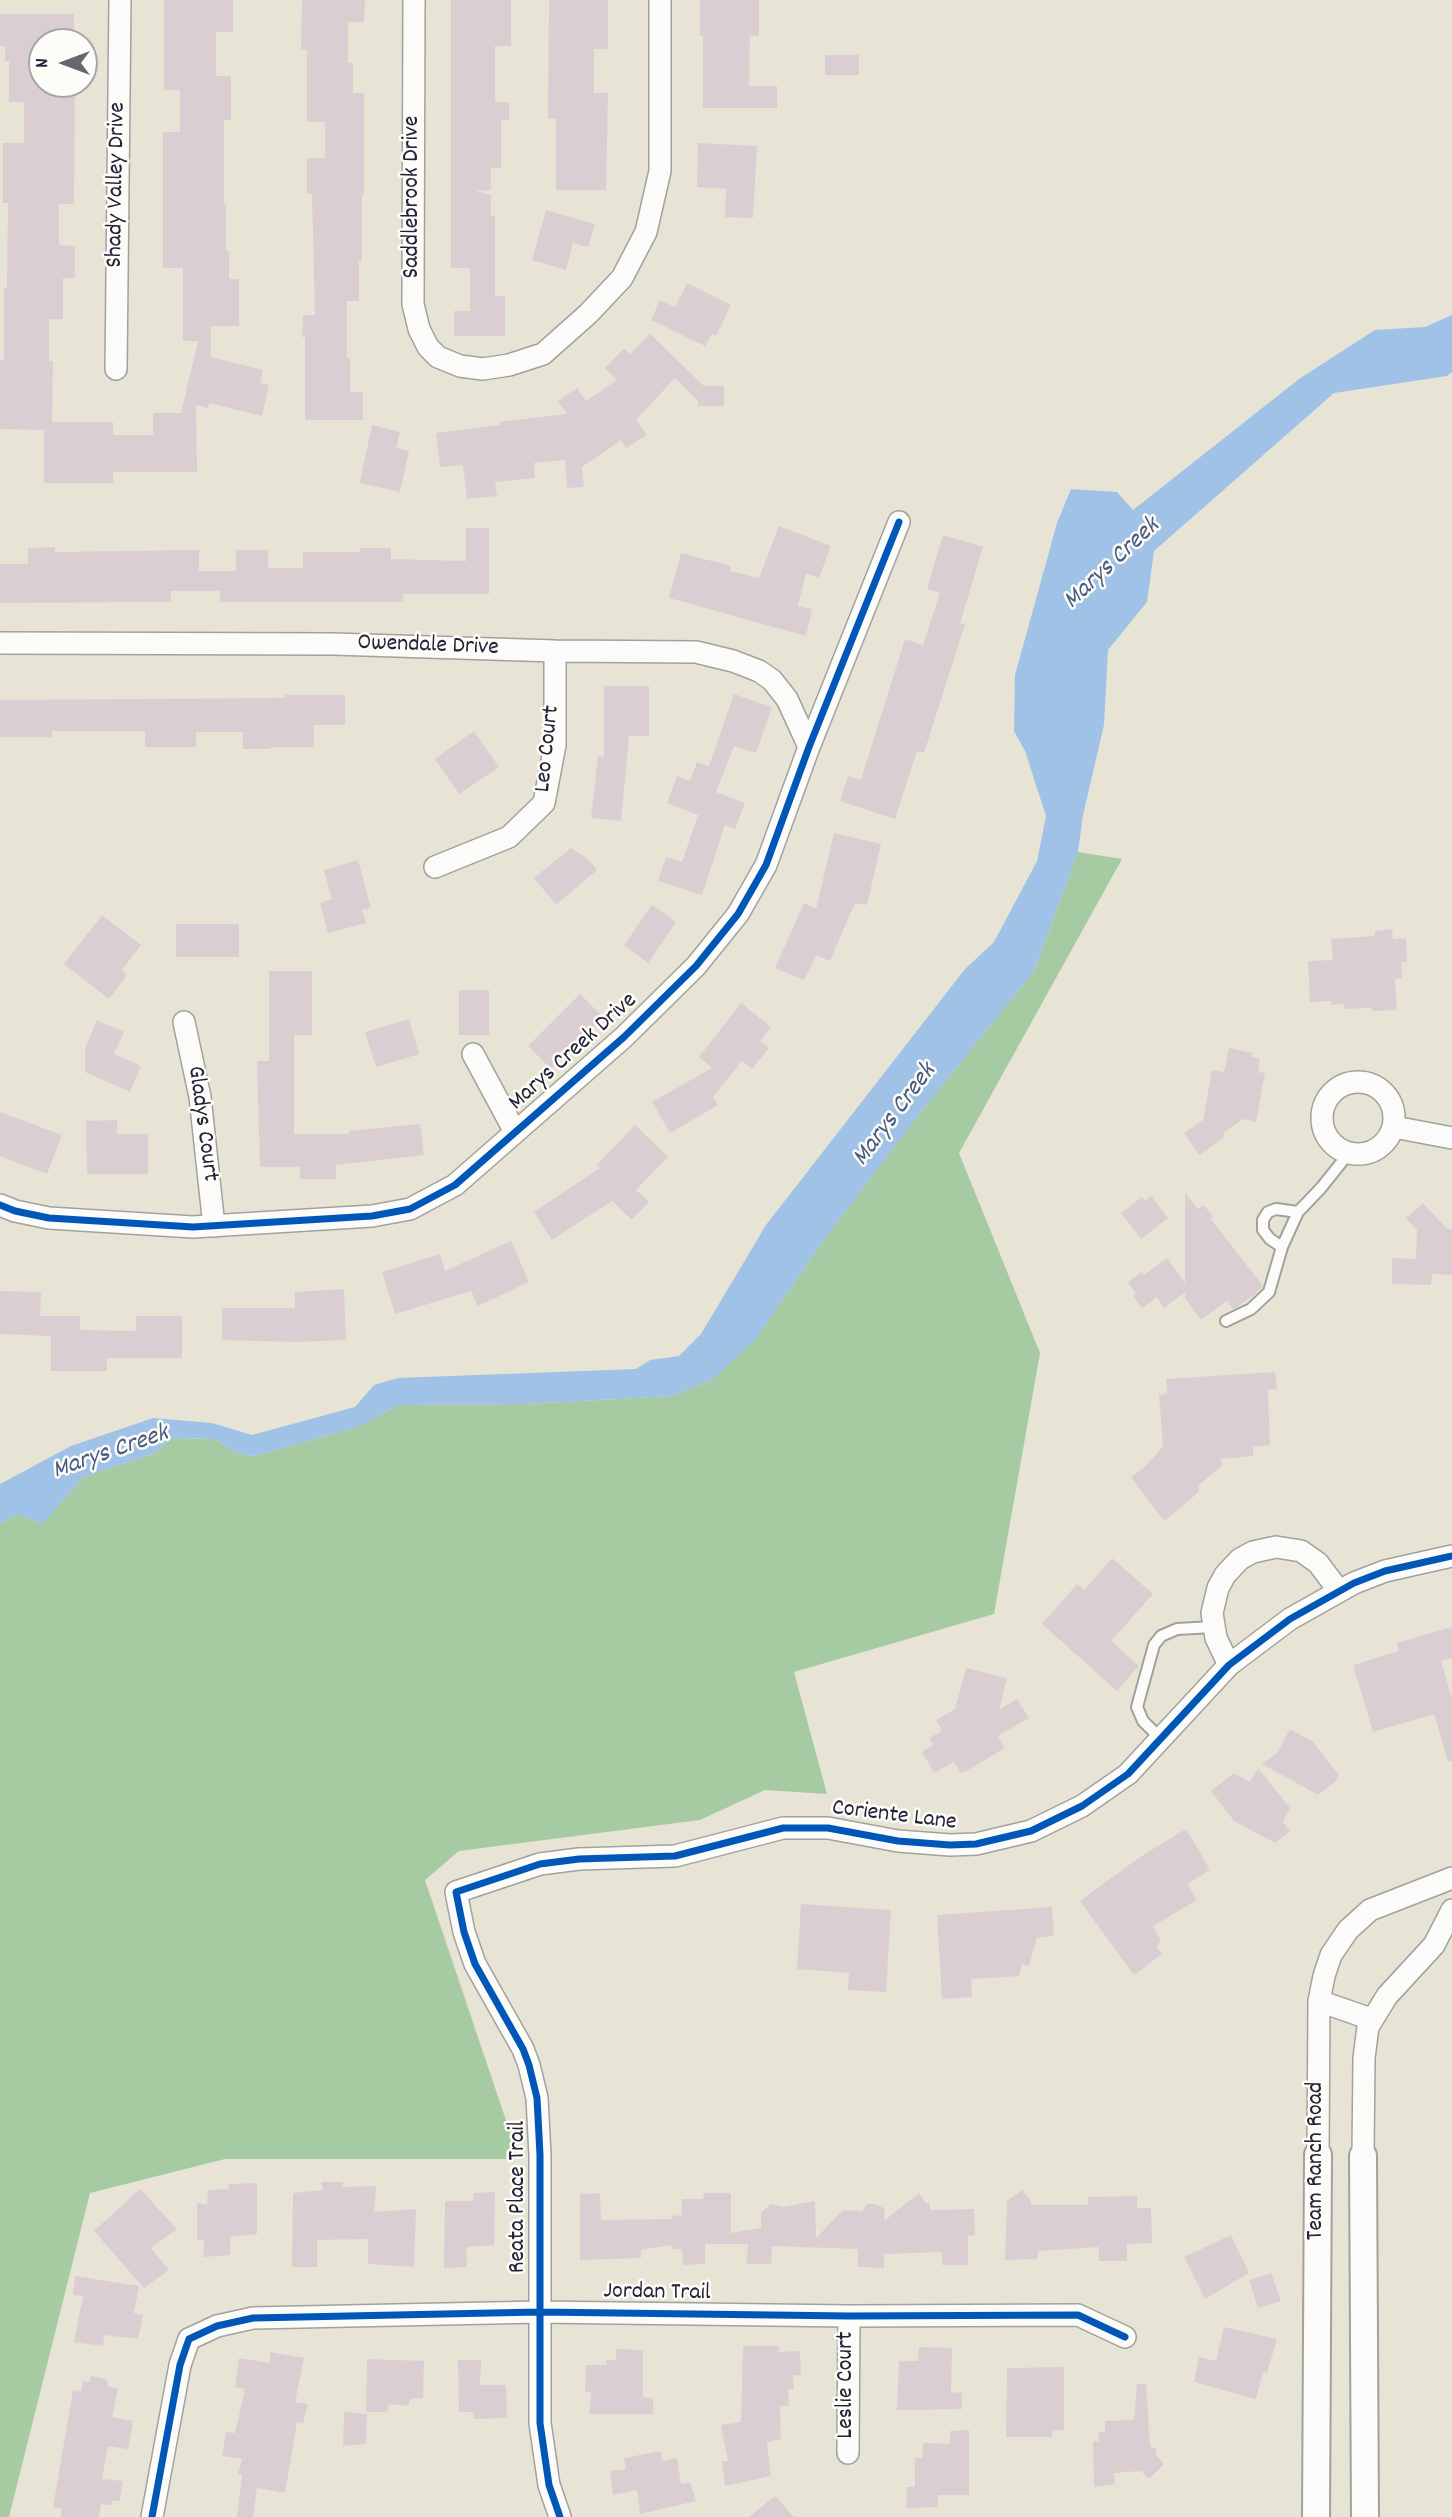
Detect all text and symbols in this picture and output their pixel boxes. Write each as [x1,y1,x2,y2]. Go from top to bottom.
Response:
north arrow [28,28,98,98]
text: N [30,58,57,68]
street label: Shady Valley Drive [102,102,134,268]
street label: Saddlebrook Drive [400,116,428,278]
water label: Marys Creek [1058,512,1168,618]
street label: Owendale Drive [357,630,499,664]
street label: Leo Court [530,704,568,794]
street label: Marys Creek Drive [504,988,644,1118]
water label: Marys Creek [847,1058,945,1174]
street label: Gladys Court [179,1064,223,1184]
water label: Marys Creek [49,1420,173,1488]
street label: Coriente Lane [830,1795,958,1839]
street label: Team Ranch Road [1304,2082,1332,2240]
street label: Reata Place Trail [506,2121,534,2273]
street label: Jordan Trail [603,2279,711,2309]
street label: Leslie Court [834,2331,862,2439]

